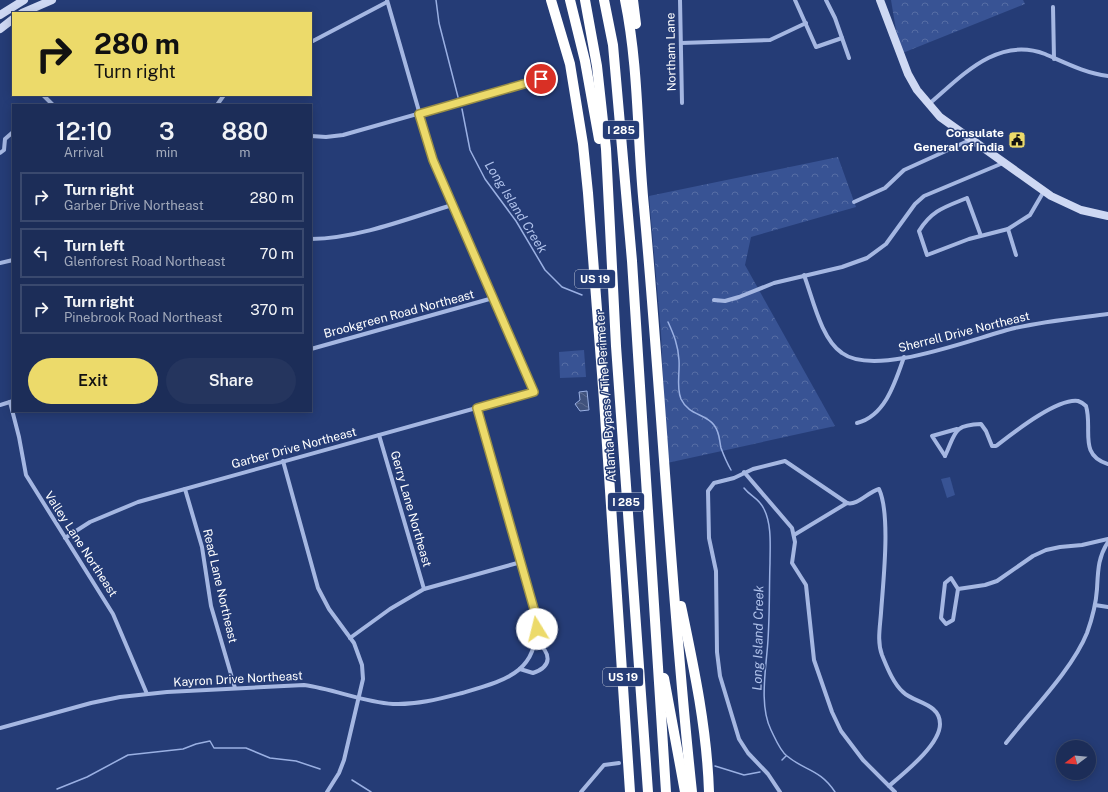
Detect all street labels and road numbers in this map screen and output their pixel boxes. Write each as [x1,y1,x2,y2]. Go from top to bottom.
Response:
street label: Northam Lane [663,12,679,92]
road number: I 285 [603,121,639,139]
road number: US 19 [575,270,615,288]
street label: Brookgreen Road Northeast [322,287,476,341]
street label: Atlanta Bypass / The Perimeter [593,309,619,482]
street label: Sherrell Drive Northeast [897,309,1032,355]
street label: Garber Drive Northeast [230,424,358,471]
street label: Gerry Lane Northeast [388,449,434,569]
street label: Valley Lane Northeast [42,489,120,600]
road number: I 285 [608,493,644,511]
street label: Read Lane Northeast [200,527,240,645]
road number: US 19 [603,668,643,686]
street label: Kayron Drive Northeast [173,669,303,689]

